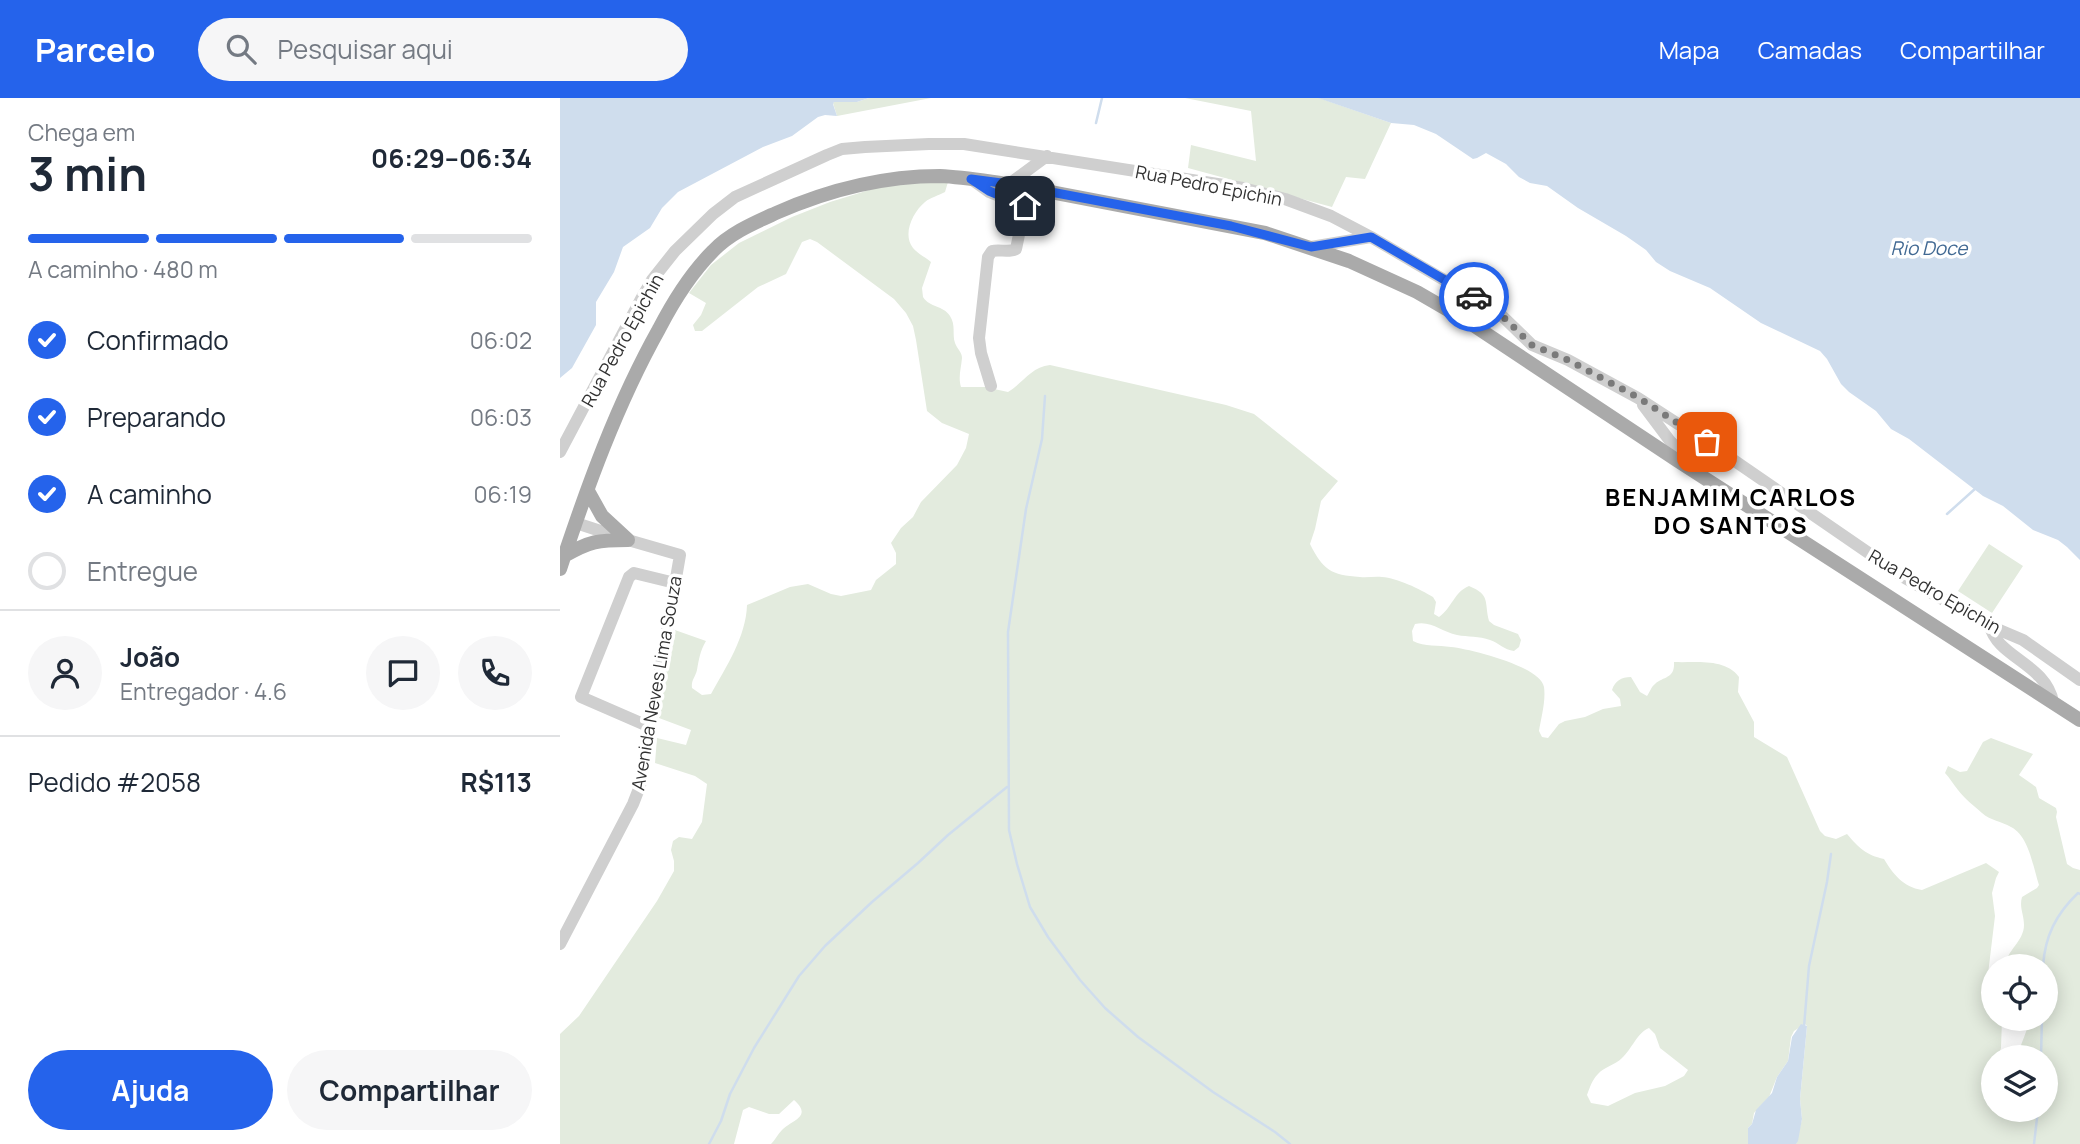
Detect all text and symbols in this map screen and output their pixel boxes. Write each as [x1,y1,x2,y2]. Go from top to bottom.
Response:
search box [198,18,688,81]
text: Parcelo [35,27,156,72]
icon: search [222,30,260,68]
text: Pesquisar aqui [278,31,453,67]
text: Mapa [1659,33,1720,66]
text: Camadas [1758,33,1862,66]
text: Compartilhar [1900,33,2045,66]
text: Chega em [28,116,135,148]
text: 06:29–06:34 [371,140,532,176]
text: 3 min [28,142,147,205]
street label: Rua Pedro Epichin [1134,159,1284,211]
pin [995,176,1055,236]
icon: home [1006,187,1044,225]
water label: Rio Doce [1891,235,1969,261]
text: A caminho · 480 m [28,253,218,285]
courier [1439,262,1509,332]
street label: Rua Pedro Epichin [575,269,669,411]
icon: car [1455,278,1493,316]
icon: check [28,321,66,359]
text: Confirmado [87,322,229,358]
text: 06:02 [470,324,532,356]
icon: check [28,398,66,436]
text: Preparando [87,399,226,435]
text: 06:03 [470,401,532,433]
pin [1677,412,1737,472]
icon: bag [1688,423,1726,461]
icon: check [28,475,66,513]
text: A caminho [87,476,212,512]
text: 06:19 [474,478,532,510]
district label: BENJAMIM CARLOS DO SANTOS [1605,480,1857,541]
street label: Rua Pedro Epichin [1865,543,2005,639]
text: Entregue [87,553,198,589]
street label: Avenida Neves Lima Souza [625,574,687,792]
button: person [28,636,102,710]
button: chat [366,636,440,710]
button: phone [458,636,532,710]
text: João [120,639,180,675]
text: Entregador · 4.6 [120,675,287,707]
text: Pedido #2058 [28,764,201,800]
text: R$113 [461,764,532,800]
map controls [1981,954,2058,1122]
button: locate [1981,954,2058,1031]
button: layers [1981,1045,2058,1122]
button: Ajuda [28,1050,273,1130]
button: Compartilhar [287,1050,532,1130]

